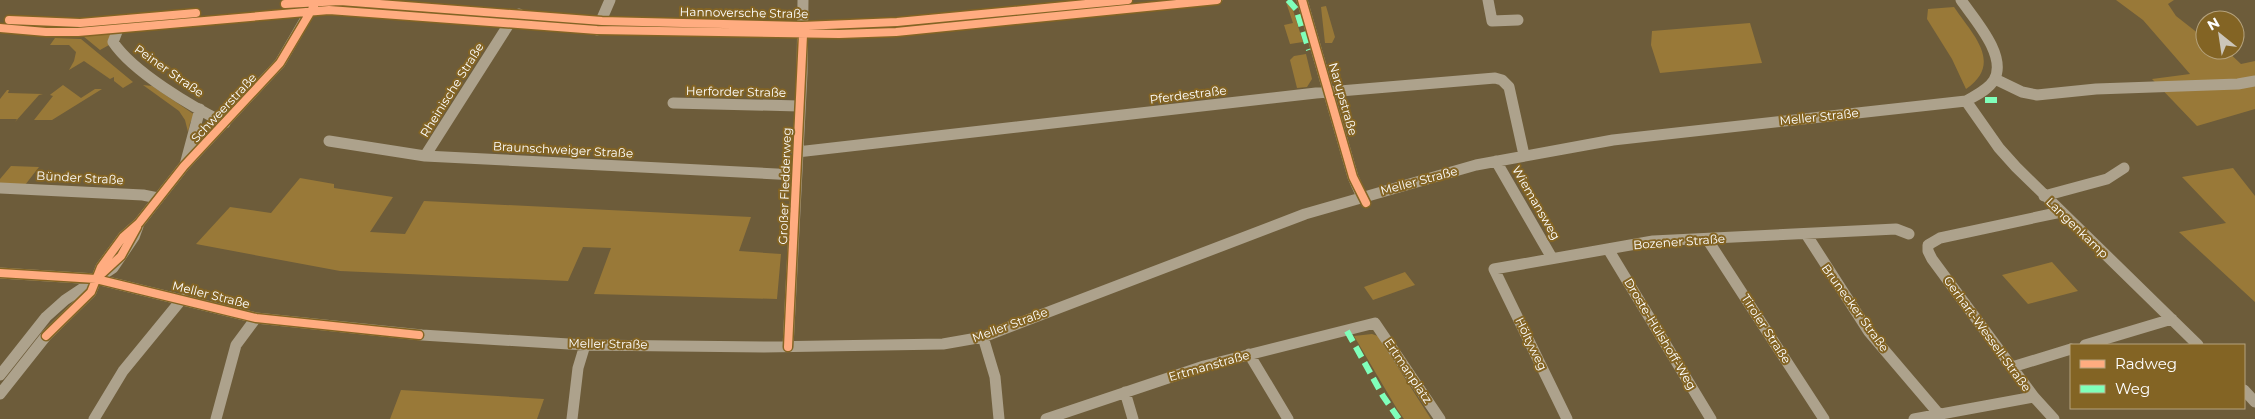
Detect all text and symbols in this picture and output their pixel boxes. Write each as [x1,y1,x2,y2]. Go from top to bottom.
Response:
street label: Hannoversche Straße [680,4,808,21]
north arrow [2195,10,2245,60]
text: N [2204,13,2223,34]
street label: Rheinische Straße [416,40,487,140]
street label: Peiner Straße [132,41,207,100]
street label: Narupstraße [1326,61,1361,137]
street label: Schweerstraße [188,70,260,145]
street label: Pferdestraße [1149,82,1227,107]
street label: Herforder Straße [686,83,786,100]
street label: Meller Straße [1779,105,1859,128]
street label: Großer Fledderweg [775,127,794,245]
street label: Braunschweiger Straße [493,138,633,161]
street label: Meller Straße [1379,163,1459,198]
street label: Wiemansweg [1509,163,1564,242]
street label: Bünder Straße [36,168,124,187]
street label: Langenkamp [2043,194,2112,261]
street label: Bozener Straße [1633,231,1725,252]
street label: Brunecker Straße [1818,261,1892,355]
street label: Gerhart-Wessell-Straße [1940,273,2034,394]
street label: Droste-Hülshoff-Weg [1621,275,1700,392]
street label: Meller Straße [171,278,251,311]
street label: Tiroler Straße [1738,291,1794,366]
street label: Meller Straße [970,304,1050,345]
street label: Höltyweg [1512,315,1551,373]
street label: Meller Straße [568,335,648,352]
street label: Ertmanplatz [1381,335,1436,406]
legend [2070,344,2245,409]
street label: Ertmanstraße [1167,347,1251,384]
text: Radweg [2115,354,2177,373]
text: Weg [2115,379,2150,398]

